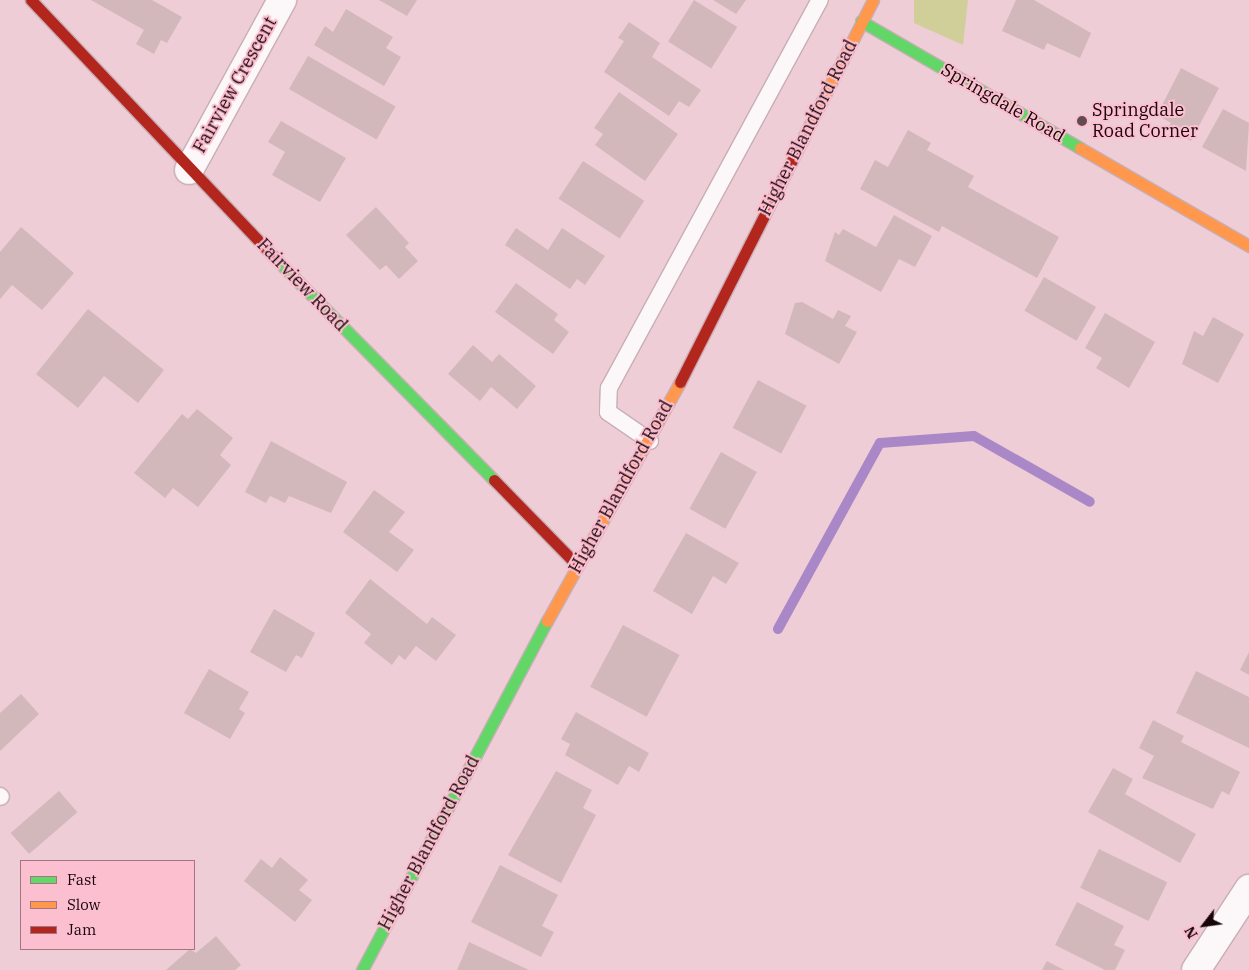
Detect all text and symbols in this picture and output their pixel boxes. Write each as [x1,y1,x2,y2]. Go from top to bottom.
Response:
street label: Fairview Crescent [189,13,281,157]
street label: Higher Blandford Road [754,36,862,220]
street label: Springdale Road [937,59,1069,147]
place label: Springdale Road Corner [1092,100,1198,142]
marker: Springdale Road Corner [1076,115,1088,127]
street label: Fairview Road [252,234,352,336]
street label: Higher Blandford Road [564,397,678,577]
street label: Higher Blandford Road [374,752,484,934]
legend [20,860,195,950]
text: Fast [67,870,97,889]
text: Slow [67,895,100,914]
north arrow [1179,900,1229,950]
text: Jam [67,920,96,939]
text: N [1180,923,1202,942]

